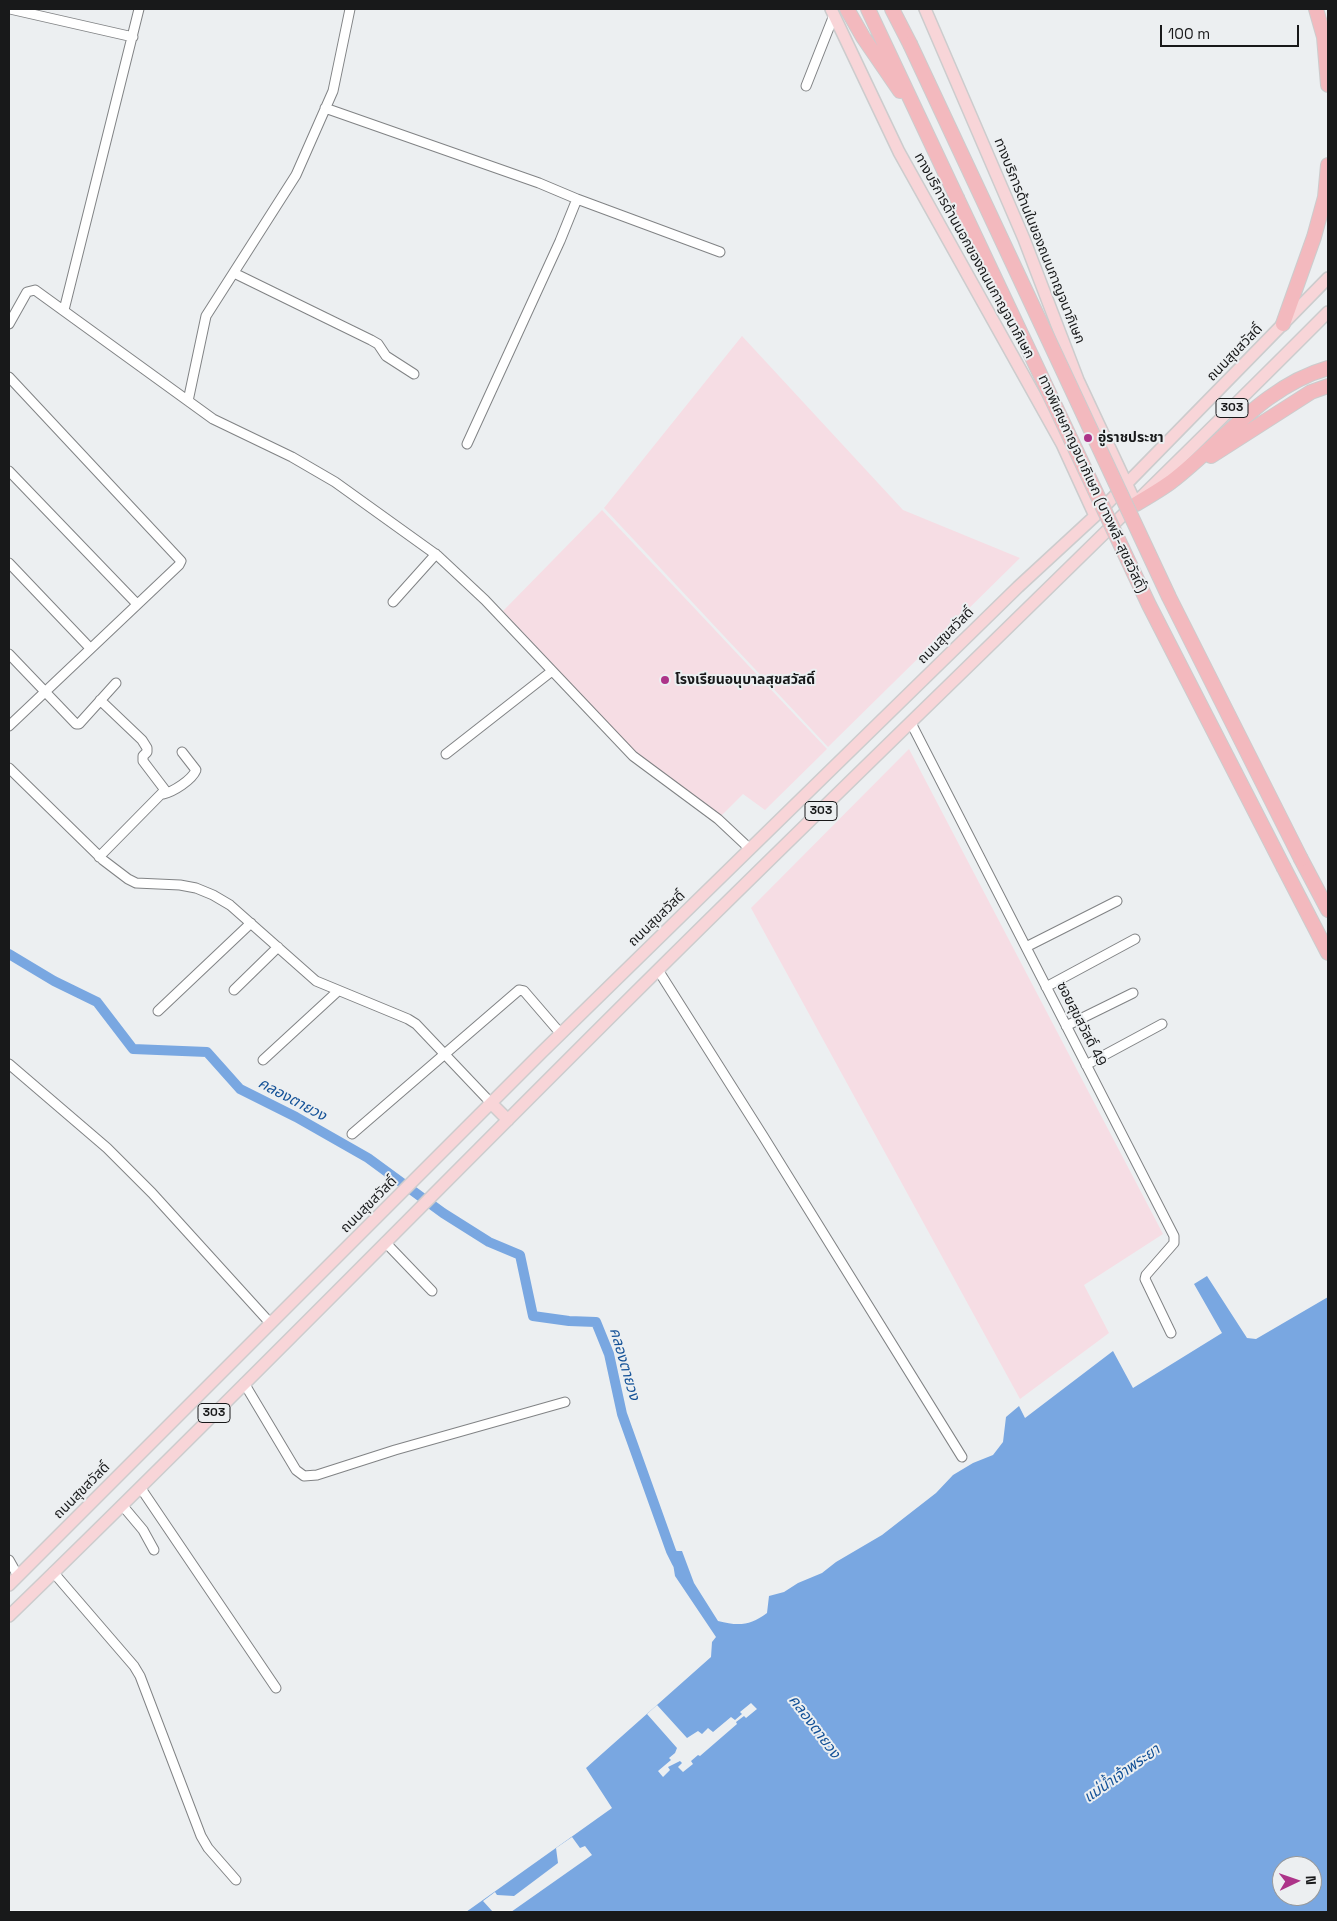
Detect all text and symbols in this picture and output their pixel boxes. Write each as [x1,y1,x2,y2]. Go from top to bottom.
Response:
scale bar [1162,15,1301,47]
text: 100 m [1168,24,1210,43]
street label: ทางบริการด้านในของถนนกาญจนาภิเษก [990,136,1088,346]
street label: ทางบริการด้านนอกของถนนกาญจนาภิเษก [910,150,1038,362]
street label: ถนนสุขสวัสดิ์ [1204,321,1266,385]
street label: ทางพิเศษกาญจนาภิเษก (บางพลี-สุขสวัสดิ์) [1034,372,1150,596]
road number: 303 [1216,398,1248,418]
place label: อู่ราชประชา [1098,430,1164,446]
marker: อู่ราชประชา [1082,432,1094,444]
street label: ถนนสุขสวัสดิ์ [914,604,978,668]
place label: โรงเรียนอนุบาลสุขสวัสดิ์ [675,672,815,688]
marker: โรงเรียนอนุบาลสุขสวัสดิ์ [659,674,671,686]
road number: 303 [805,801,837,820]
street label: ถนนสุขสวัสดิ์ [625,888,689,950]
street label: ซอยสุขสวัสดิ์ 49 [1053,979,1109,1069]
water label: คลองตายวง [255,1075,329,1125]
street label: ถนนสุขสวัสดิ์ [337,1173,401,1237]
water label: คลองตายวง [605,1326,643,1402]
road number: 303 [198,1404,230,1422]
street label: ถนนสุขสวัสดิ์ [50,1459,114,1523]
water label: คลองตายวง [784,1692,844,1762]
water label: แม่น้ำเจ้าพระยา [1080,1741,1164,1807]
north arrow [1272,1856,1322,1906]
text: N [1302,1875,1320,1885]

